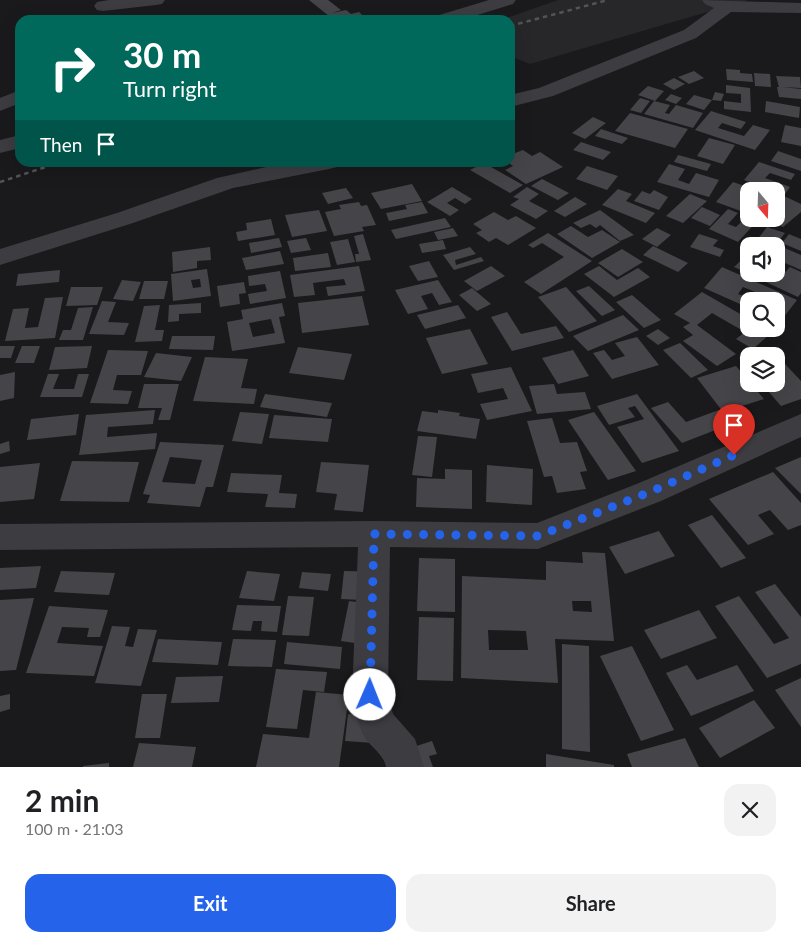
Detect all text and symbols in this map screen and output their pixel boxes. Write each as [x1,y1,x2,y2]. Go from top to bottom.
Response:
text: 30 m [123,33,201,75]
icon: right [40,35,105,100]
text: Turn right [123,75,217,102]
icon: arrive [92,130,120,158]
text: Then [40,133,82,156]
north arrow [740,182,785,228]
map controls [740,182,785,392]
button: sound [740,237,785,282]
button: search [740,292,785,337]
button: layers [740,347,785,392]
pin [713,404,755,455]
icon: arrive [720,411,748,439]
position arrow [343,668,395,720]
text: 2 min [25,782,99,818]
button: close [724,784,776,836]
text: 100 m · 21:03 [25,819,124,838]
button: Exit [25,874,396,932]
button: Share [406,874,776,932]

